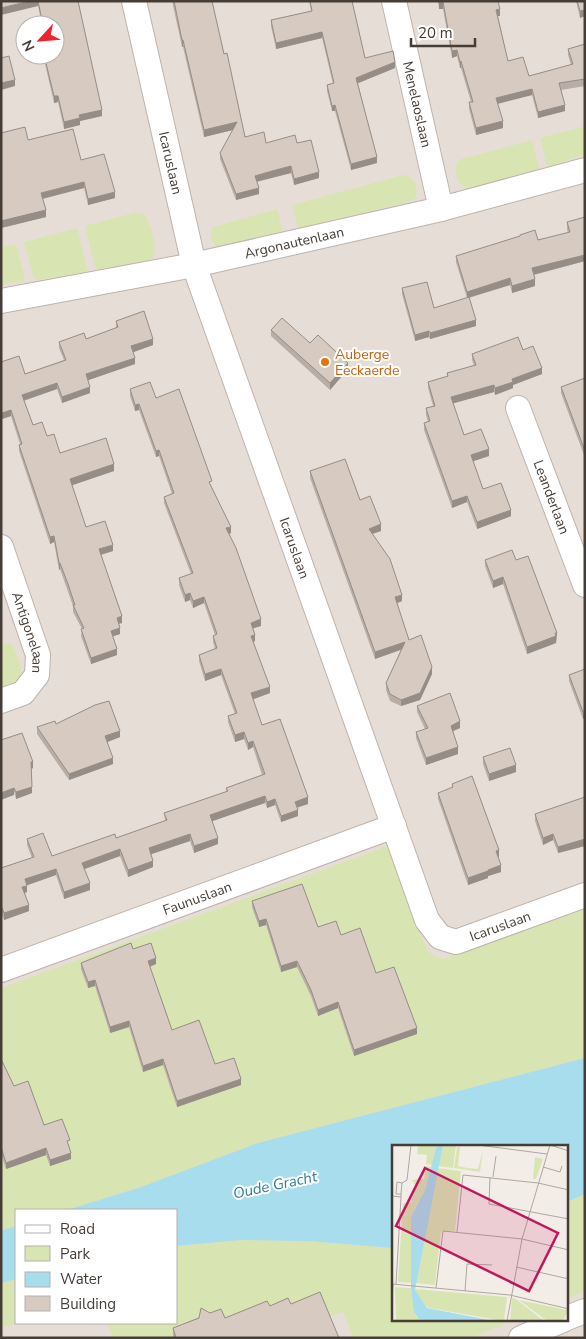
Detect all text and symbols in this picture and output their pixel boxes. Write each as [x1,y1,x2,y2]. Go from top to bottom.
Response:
north arrow [15,15,65,65]
scale bar [411,15,475,47]
text: 20 m [418,23,453,43]
text: N [18,37,40,54]
street label: Menelaoslaan [398,59,436,149]
street label: Icaruslaan [154,130,187,196]
street label: Argonautenlaan [242,222,346,263]
place label: Auberge Eeckaerde [335,345,399,380]
marker: Auberge Eeckaerde [319,356,331,368]
street label: Leanderlaan [529,457,574,537]
street label: Icaruslaan [275,515,314,581]
street label: Antigonelaan [7,589,48,674]
street label: Faunuslaan [160,877,234,919]
street label: Icaruslaan [467,906,533,946]
inset map [392,1145,568,1322]
water label: Oude Gracht [231,1166,320,1204]
legend [15,1209,178,1324]
text: Road [60,1219,95,1239]
text: Park [60,1244,90,1264]
text: Water [60,1269,103,1289]
text: Building [60,1294,116,1314]

